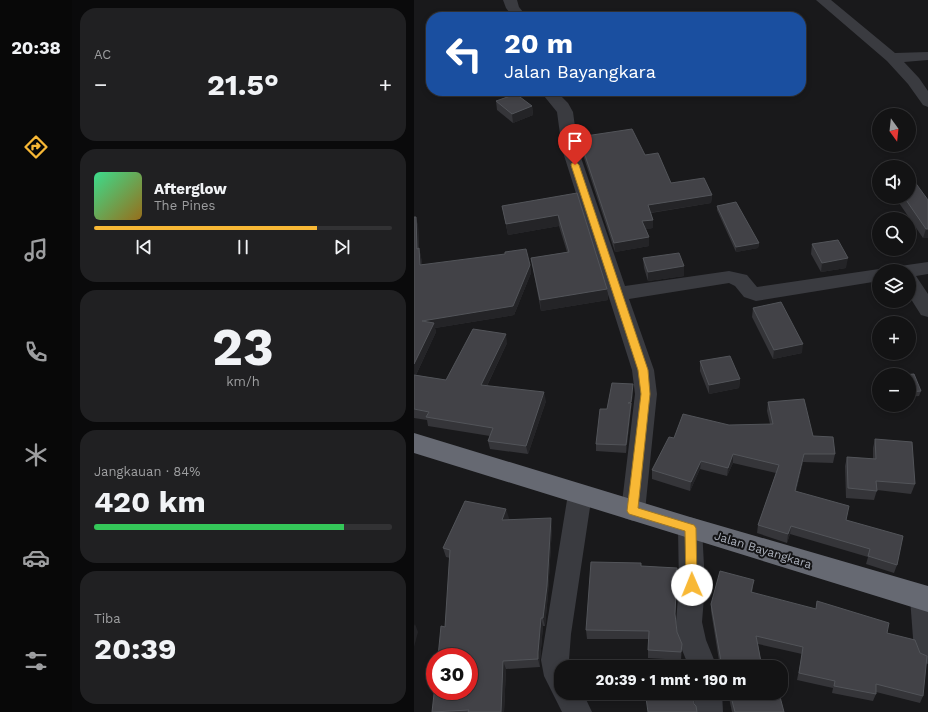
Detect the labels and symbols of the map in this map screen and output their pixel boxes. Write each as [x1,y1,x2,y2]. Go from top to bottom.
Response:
north arrow [872,108,916,152]
pin [558,124,592,165]
street label: Jalan Bayangkara [713,528,814,572]
position arrow [671,564,713,606]
speed limit sign: 30 [426,648,478,700]

